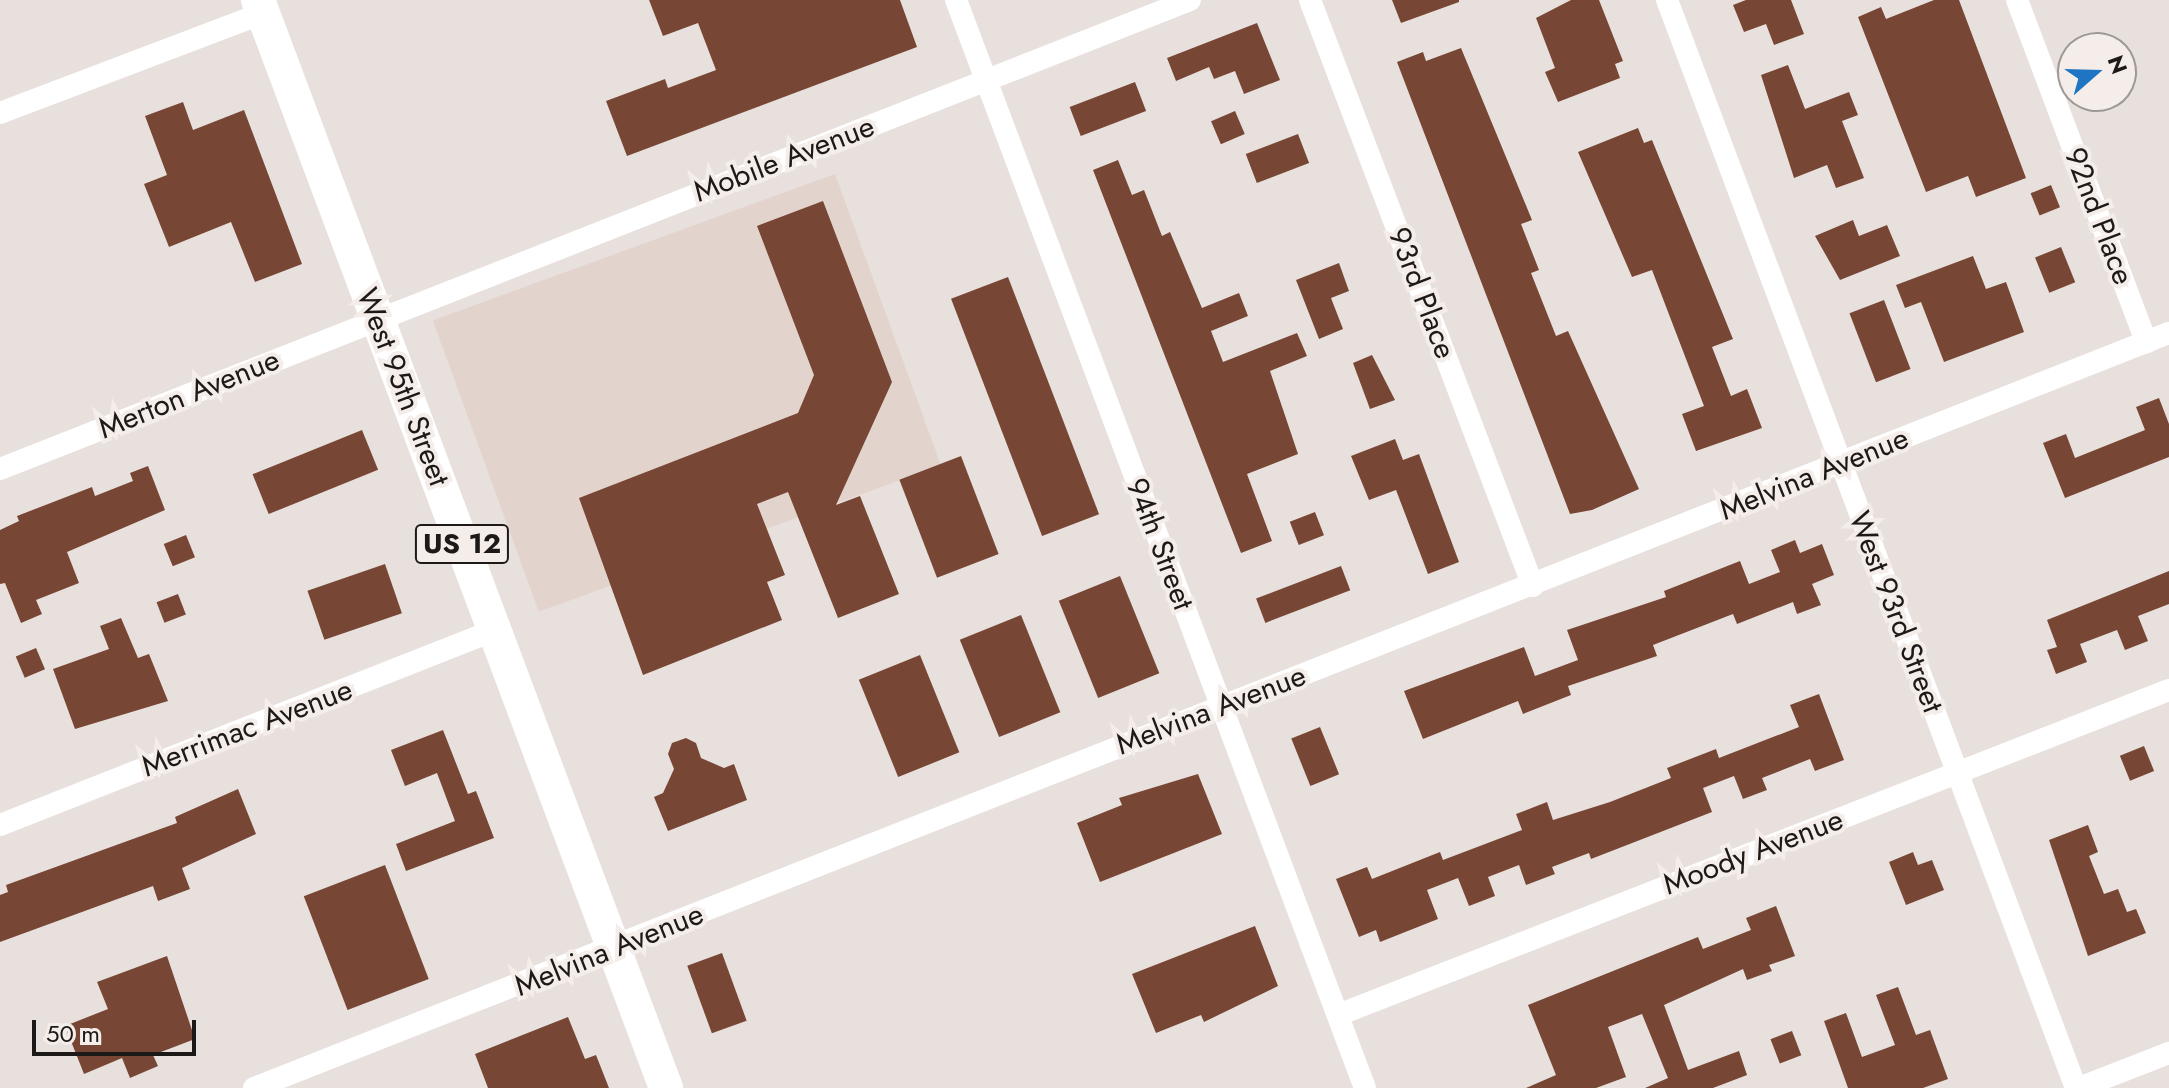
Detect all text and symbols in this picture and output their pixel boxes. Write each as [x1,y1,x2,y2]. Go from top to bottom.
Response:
north arrow [2057,32,2137,112]
text: N [2100,51,2136,78]
street label: Mobile Avenue [689,108,879,210]
street label: 92nd Place [2056,142,2142,290]
street label: 93rd Place [1381,222,1463,364]
street label: West 95th Street [349,283,457,491]
street label: Merton Avenue [93,341,285,447]
street label: Melvina Avenue [1714,420,1914,528]
street label: 94th Street [1118,473,1202,615]
street label: West 93rd Street [1841,506,1951,718]
road number: US 12 [414,520,510,568]
street label: Melvina Avenue [1111,657,1311,763]
street label: Merrimac Avenue [137,671,357,785]
street label: Moody Avenue [1658,801,1848,903]
street label: Melvina Avenue [509,896,709,1004]
scale bar [36,1004,200,1054]
text: 50 m [46,1016,100,1051]

